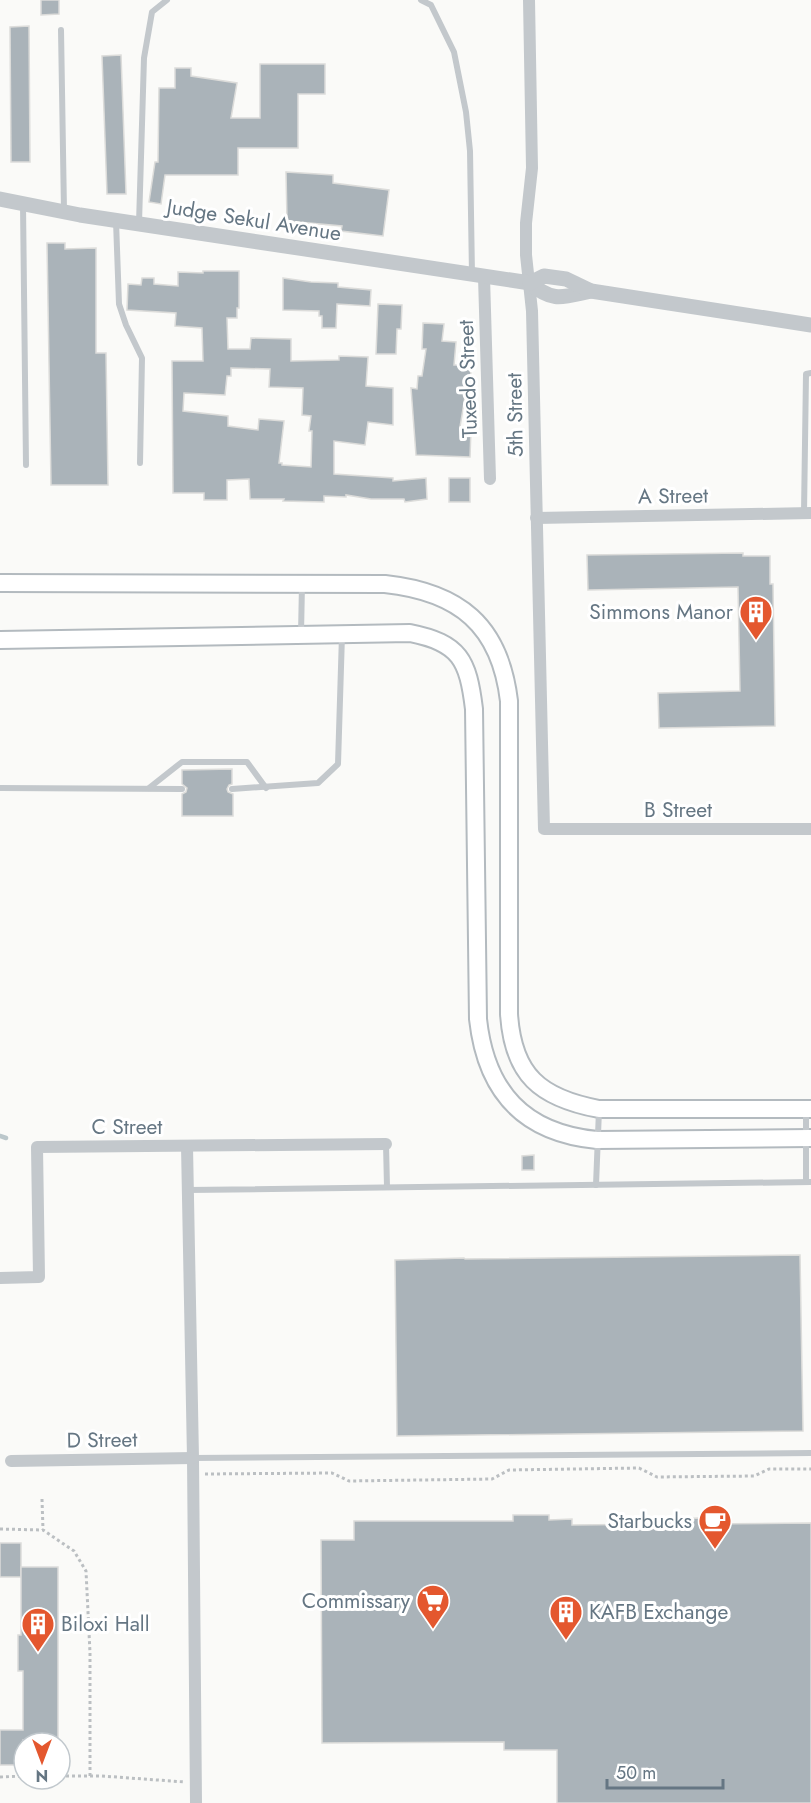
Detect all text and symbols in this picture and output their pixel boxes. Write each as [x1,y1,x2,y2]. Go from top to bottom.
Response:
street label: Judge Sekul Avenue [162,191,343,249]
street label: Tuxedo Street [451,319,485,439]
street label: 5th Street [499,373,531,457]
street label: A Street [638,480,708,512]
building icon: Simmons Manor [738,594,774,641]
place label: Simmons Manor [589,597,734,627]
street label: B Street [644,795,712,825]
street label: C Street [92,1112,162,1142]
street label: D Street [66,1424,138,1456]
cafe icon: Starbucks [697,1503,733,1550]
place label: Starbucks [607,1506,692,1536]
supermarket icon: Commissary [415,1583,451,1630]
place label: Commissary [302,1586,411,1616]
building icon: KAFB Exchange [548,1594,584,1641]
place label: KAFB Exchange [589,1597,728,1627]
building icon: Biloxi Hall [20,1606,56,1653]
place label: Biloxi Hall [61,1609,150,1639]
north arrow [12,1731,72,1791]
scale bar [607,1752,722,1790]
text: 50 m [616,1760,656,1786]
text: N [36,1764,48,1787]

